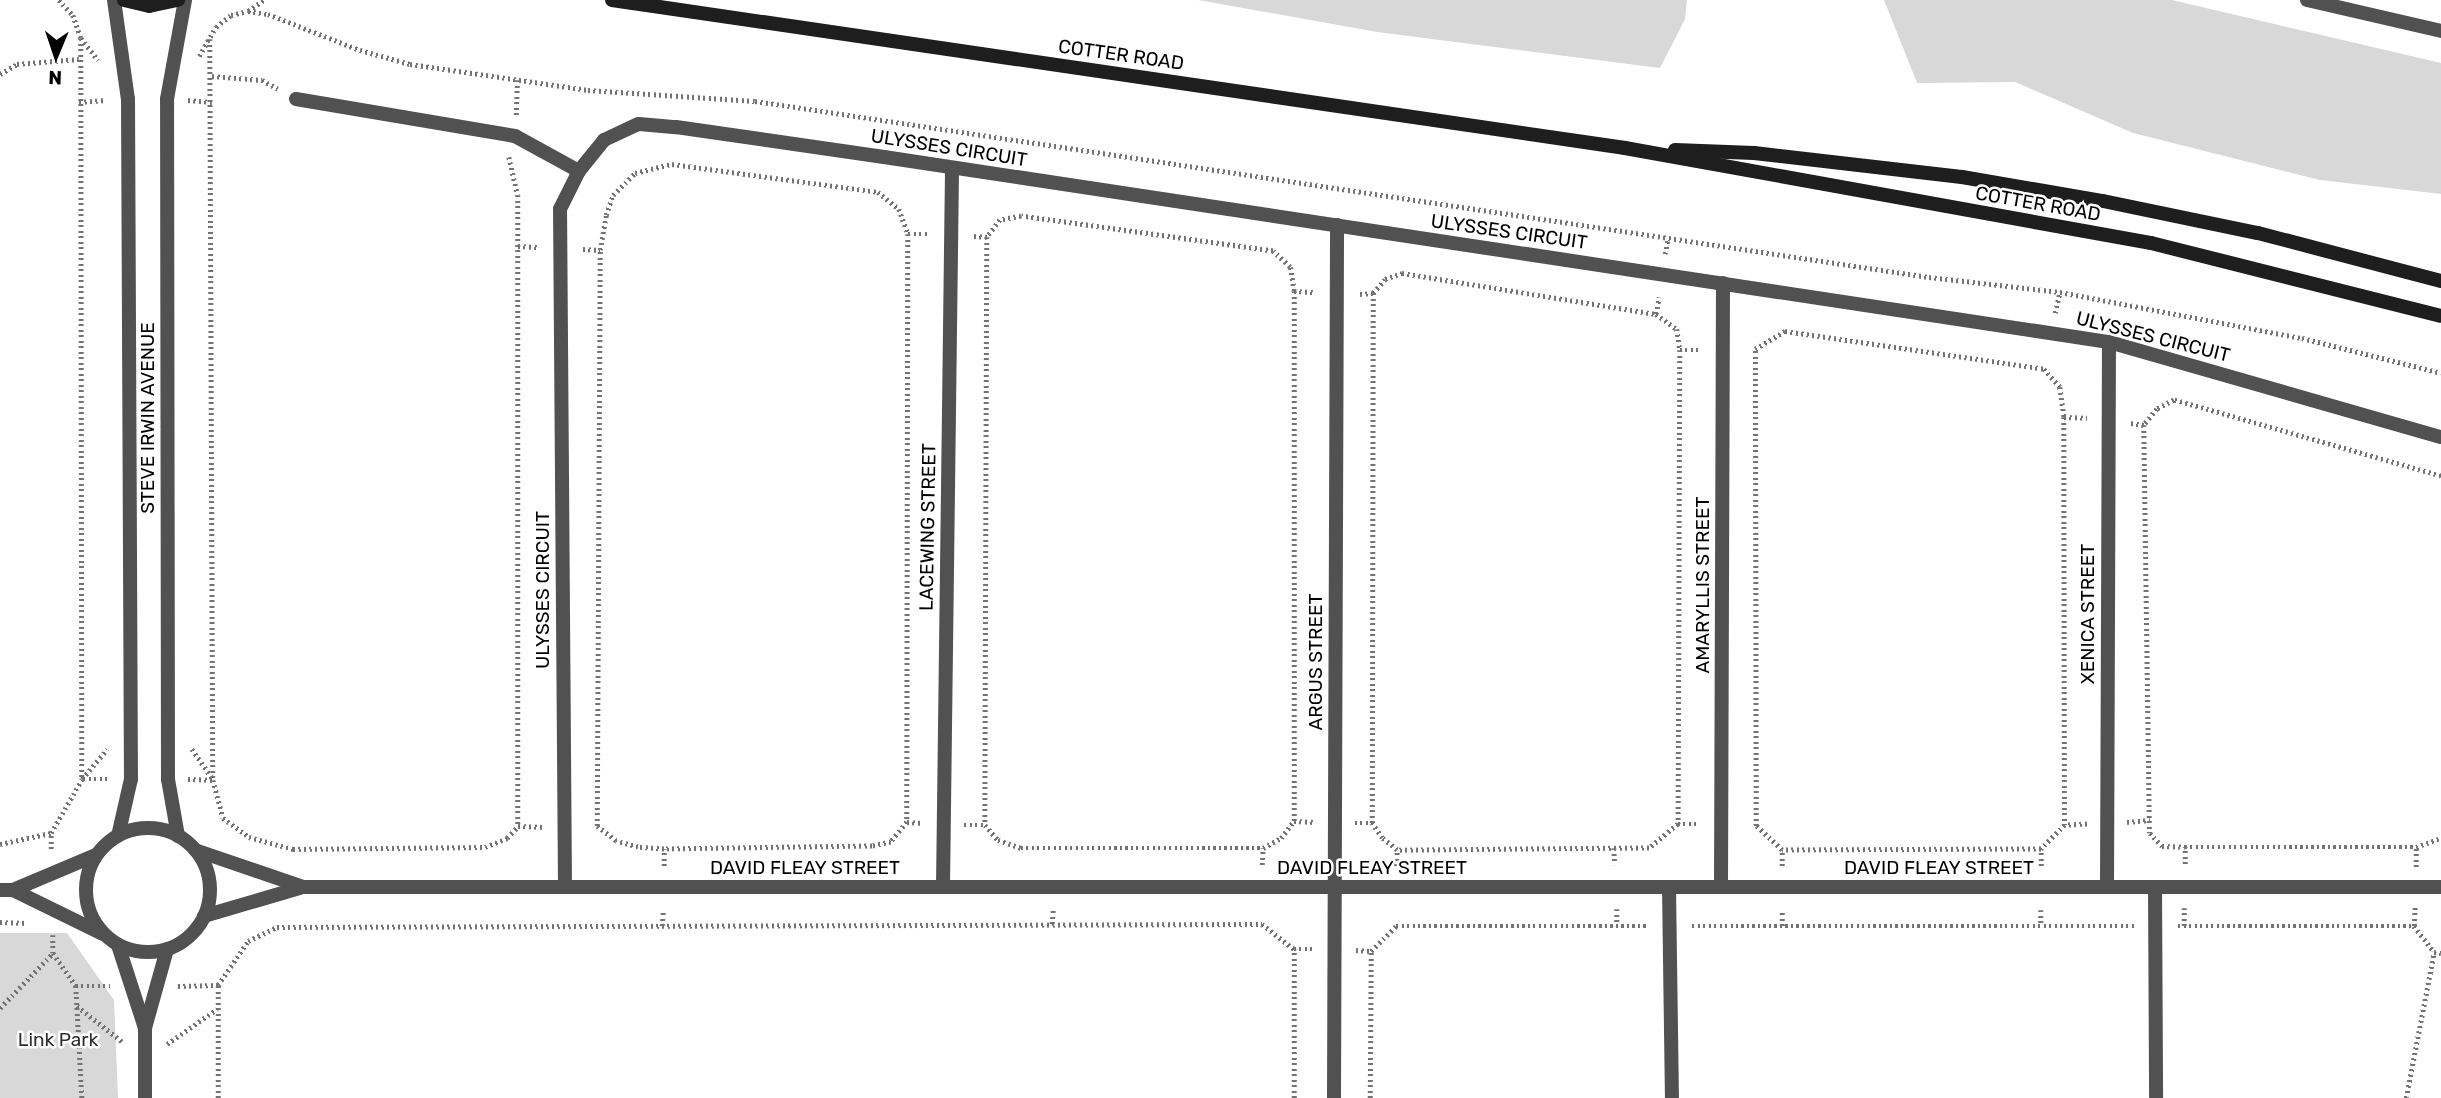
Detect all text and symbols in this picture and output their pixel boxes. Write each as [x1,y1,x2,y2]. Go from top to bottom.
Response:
north arrow [21,21,91,91]
street label: COTTER ROAD [1057,35,1185,75]
text: N [48,66,62,89]
street label: ULYSSES CIRCUIT [869,124,1029,172]
street label: COTTER ROAD [1974,182,2102,226]
street label: ULYSSES CIRCUIT [1429,210,1589,254]
street label: ULYSSES CIRCUIT [2074,307,2232,367]
street label: STEVE IRWIN AVENUE [137,322,159,514]
street label: LACEWING STREET [915,443,941,611]
street label: AMARYLLIS STREET [1692,496,1714,674]
street label: ULYSSES CIRCUIT [532,511,554,669]
street label: XENICA STREET [2077,544,2099,684]
street label: ARGUS STREET [1305,593,1327,731]
street label: DAVID FLEAY STREET [710,857,900,879]
street label: DAVID FLEAY STREET [1277,857,1467,879]
street label: DAVID FLEAY STREET [1844,857,2034,879]
park label: Link Park [18,1029,98,1051]

